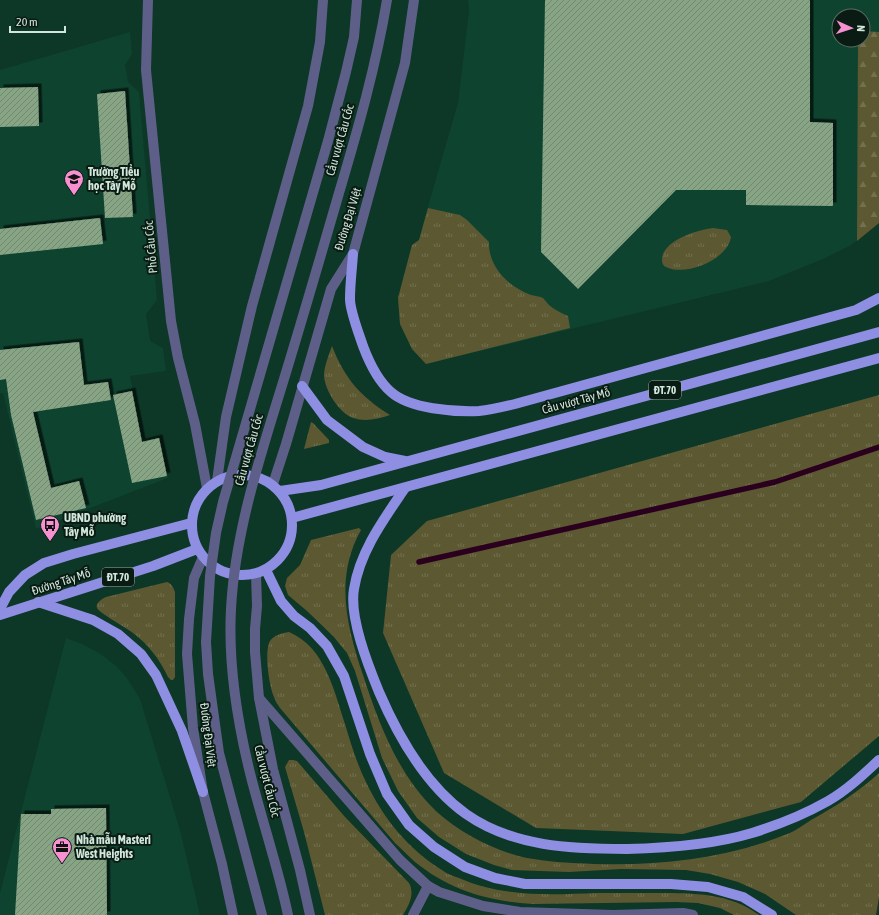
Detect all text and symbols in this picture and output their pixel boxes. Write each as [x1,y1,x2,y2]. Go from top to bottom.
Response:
scale bar [10,8,65,34]
north arrow [831,8,871,48]
text: 20 m [16,15,38,29]
text: N [855,25,867,32]
street label: Cầu vượt Cầu Cốc [323,102,357,177]
place label: Trường Tiểu học Tây Mỗ [88,164,139,193]
school or university icon: Trường Tiểu học Tây Mỗ [63,168,85,196]
street label: Đường Đại Việt [332,185,364,252]
street label: Phố Cầu Cốc [142,219,160,274]
road number: ĐT.70 [649,381,681,399]
street label: Cầu vượt Tây Mỗ [540,385,612,417]
street label: Cầu vượt Cầu Cốc [232,412,266,487]
place label: UBND phường Tây Mỗ [64,511,127,539]
bus stop icon: UBND phường Tây Mỗ [39,514,61,542]
street label: Đường Tây Mỗ [30,566,93,598]
road number: ĐT.70 [102,568,134,586]
street label: Đường Đại Việt [197,702,219,769]
street label: Cầu vượt Cầu Cốc [251,743,283,819]
place label: Nhà mẫu Masteri West Heights [75,832,151,861]
office icon: Nhà mẫu Masteri West Heights [51,836,73,864]

